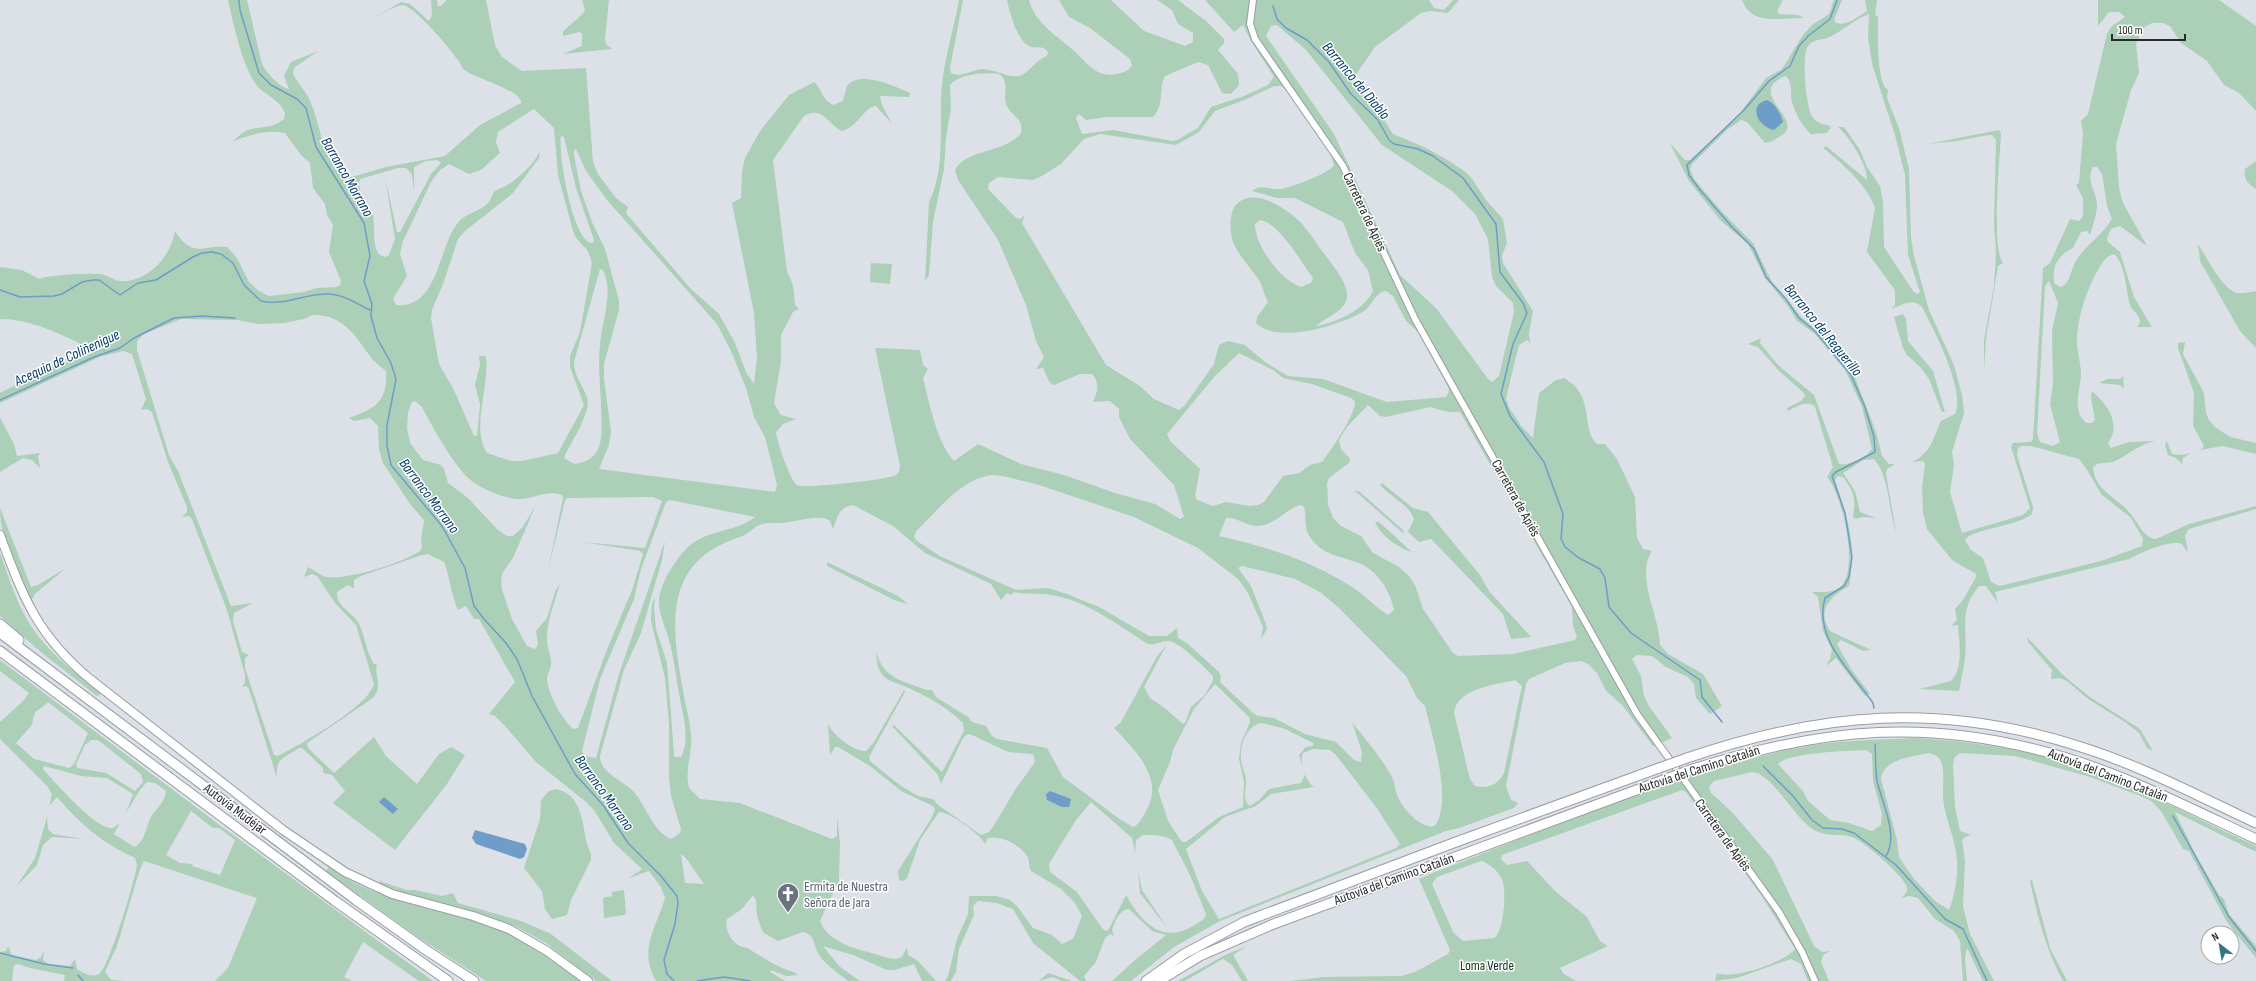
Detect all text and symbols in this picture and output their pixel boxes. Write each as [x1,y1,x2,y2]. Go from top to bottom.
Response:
scale bar [2112,16,2185,42]
text: 100 m [2118,23,2143,38]
water label: Barranco del Diablo [1318,38,1394,124]
water label: Barranco Morrano [317,134,377,220]
street label: Carretera de Apiés [1339,170,1391,254]
water label: Barranco del Reguerillo [1780,280,1866,380]
water label: Acequia de Coliñenigue [10,325,123,391]
water label: Barranco Morrano [395,455,463,537]
street label: Carretera de Apiés [1488,456,1544,540]
street label: Autovía del Camino Catalán [1635,741,1762,797]
street label: Autovía del Camino Catalán [2045,744,2170,806]
water label: Barranco Morrano [570,751,638,835]
street label: Autovía Mudéjar [199,779,270,838]
street label: Carretera de Apiés [1691,795,1755,875]
street label: Autovía del Camino Catalán [1331,849,1456,909]
place label: Ermita de Nuestra Señora de Jara [804,878,888,911]
church icon: Ermita de Nuestra Señora de Jara [775,881,801,914]
north arrow [2200,925,2240,965]
text: N [2209,930,2221,944]
park label: Loma Verde [1460,957,1514,974]

